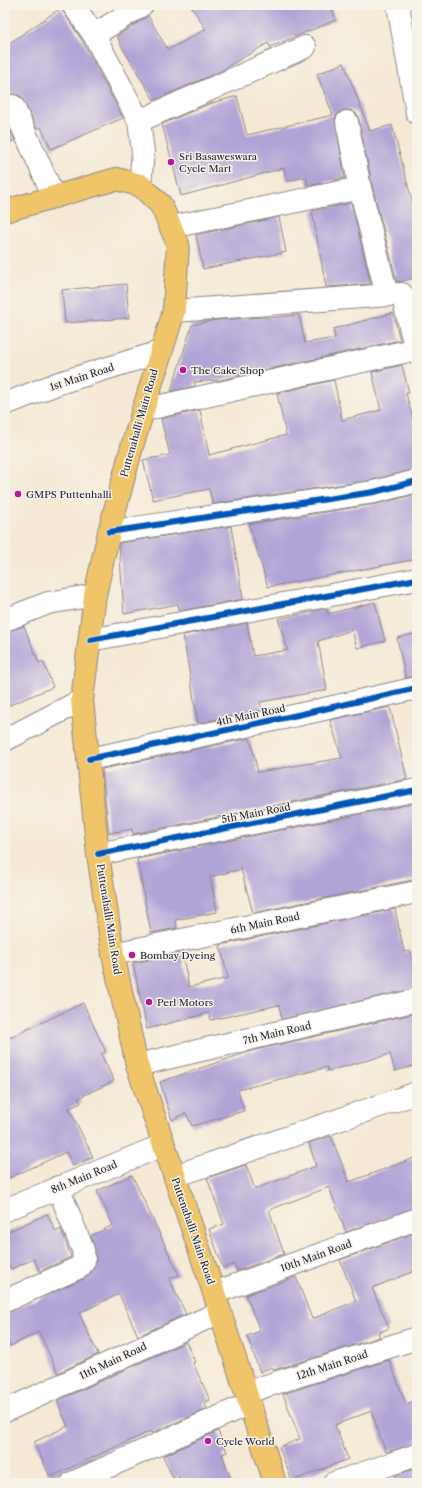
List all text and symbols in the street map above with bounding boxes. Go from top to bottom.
place label: Sri Basaweswara Cycle Mart [179,150,258,175]
marker: Sri Basaweswara Cycle Mart [166,157,176,167]
street label: 1st Main Road [48,361,116,393]
place label: The Cake Shop [191,364,264,377]
marker: The Cake Shop [178,365,188,375]
street label: Puttenahalli Main Road [117,367,161,479]
place label: GMPS Puttenhalli [26,488,112,501]
marker: GMPS Puttenhalli [13,489,23,499]
street label: 4th Main Road [215,701,287,729]
street label: 5th Main Road [220,800,292,826]
street label: Puttenahalli Main Road [94,863,124,975]
street label: 6th Main Road [229,909,301,937]
place label: Bombay Dyeing [140,949,216,962]
marker: Bombay Dyeing [127,950,137,960]
place label: Perl Motors [157,996,213,1009]
marker: Perl Motors [144,997,154,1007]
street label: 7th Main Road [242,1019,312,1047]
street label: 8th Main Road [49,1158,119,1196]
street label: Puttenahalli Main Road [169,1176,217,1286]
street label: 10th Main Road [279,1237,353,1275]
street label: 11th Main Road [77,1340,149,1382]
street label: 12th Main Road [295,1347,369,1383]
place label: Cycle World [216,1435,275,1448]
marker: Cycle World [203,1436,213,1446]

